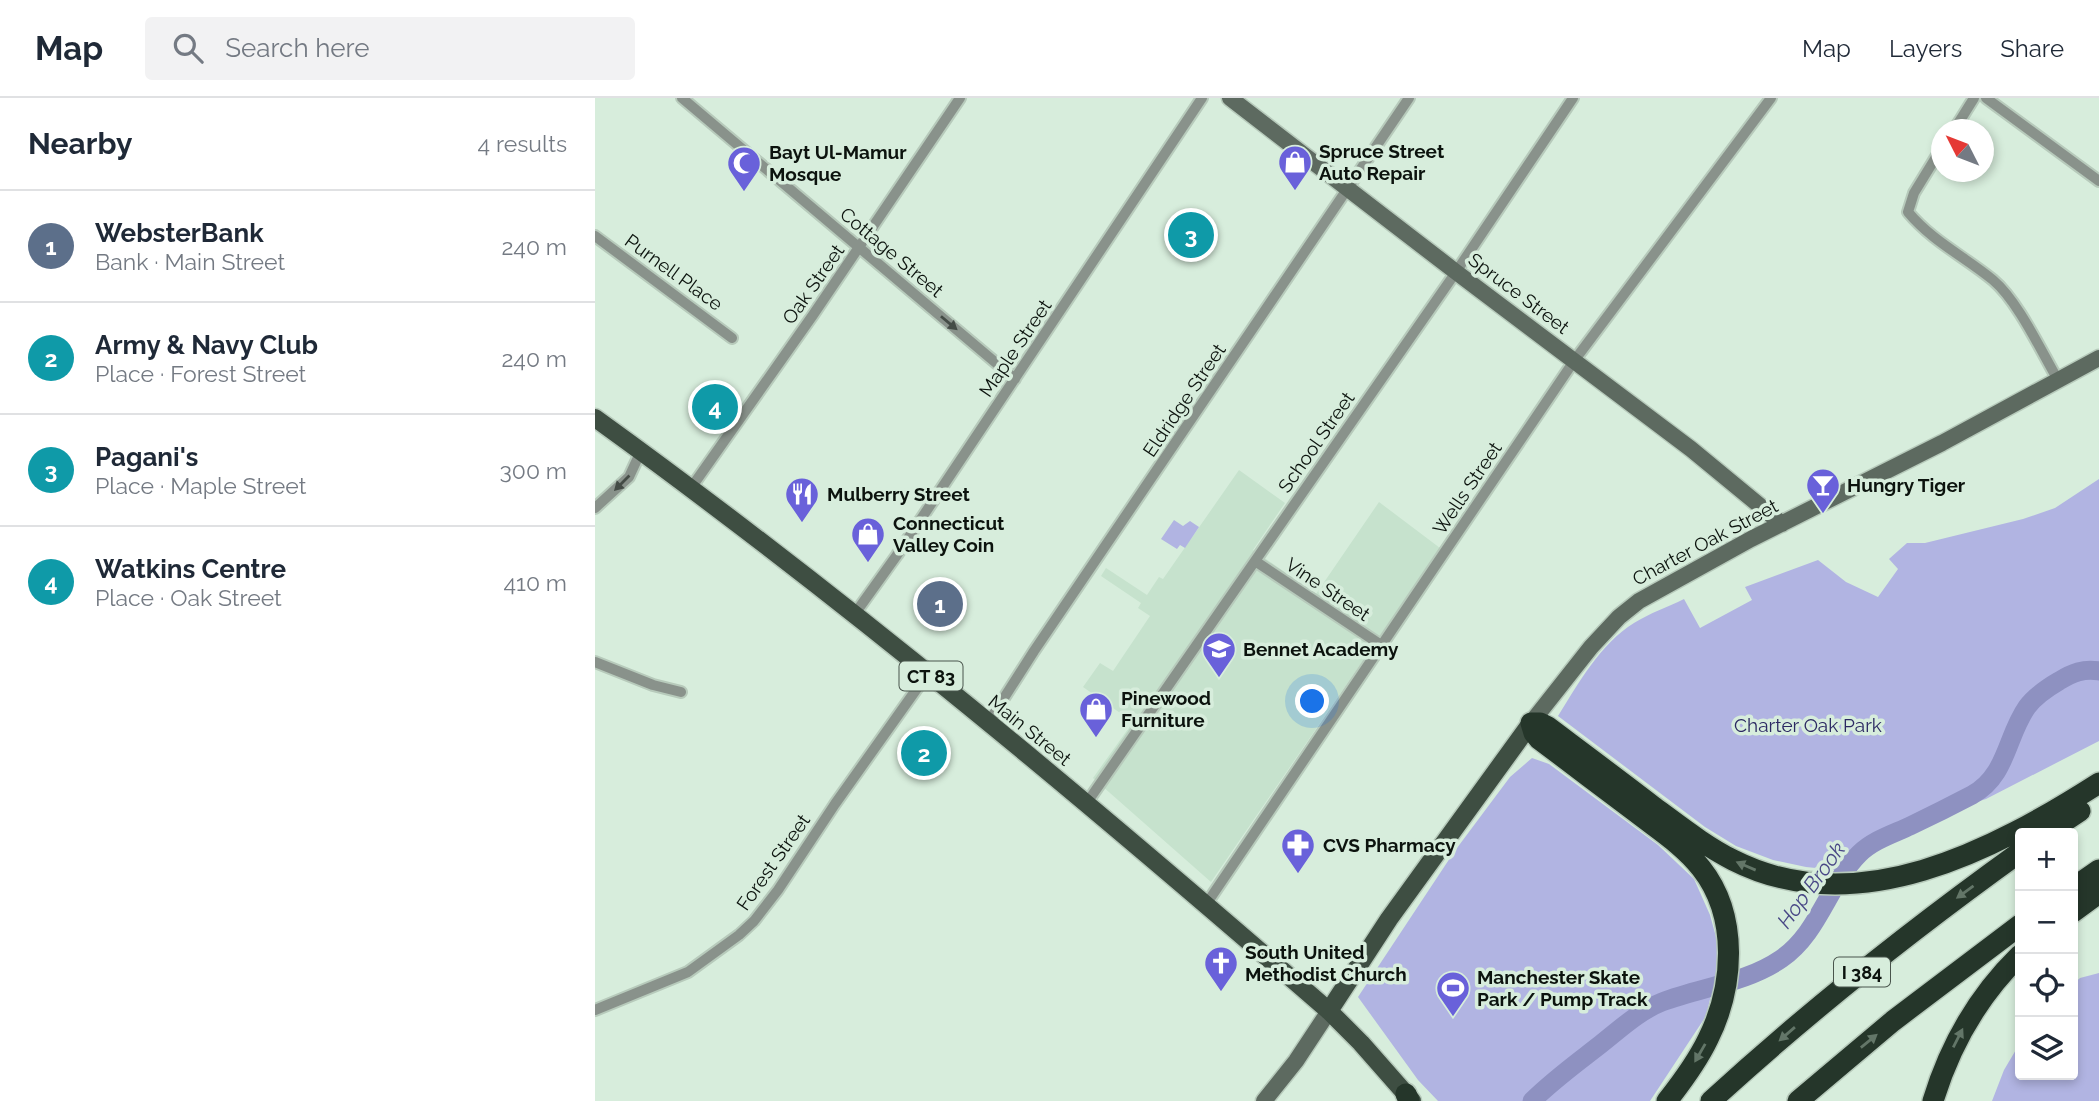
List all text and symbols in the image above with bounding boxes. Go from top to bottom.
search box [145,17,635,80]
text: Map [35,29,103,68]
icon: search [169,29,207,67]
text: Search here [225,33,370,63]
text: Map [1802,34,1851,63]
text: Layers [1889,34,1962,63]
text: Share [2000,34,2064,63]
north arrow [1931,119,1994,182]
text: Nearby [28,126,132,161]
text: 4 results [478,130,567,157]
place label: Spruce Street Auto Repair [1319,140,1445,184]
place label: Bayt Ul-Mamur Mosque [769,141,907,185]
shop icon: Spruce Street Auto Repair [1276,143,1314,192]
mosque icon: Bayt Ul-Mamur Mosque [725,144,763,193]
street label: Cottage Street [836,203,948,302]
pin: 3 [1168,209,1214,261]
text: WebsterBank [95,218,264,248]
street label: Purnell Place [621,229,727,315]
text: 1 [45,233,57,260]
text: 240 m [501,233,567,260]
street label: Oak Street [778,239,849,328]
text: Bank · Main Street [95,248,285,275]
street label: Spruce Street [1464,248,1574,338]
street label: Maple Street [974,295,1056,401]
one-way arrow [941,315,958,330]
text: Army & Navy Club [95,330,318,360]
street label: Eldridge Street [1138,339,1230,461]
text: 2 [45,345,57,372]
text: 240 m [501,345,567,372]
text: Place · Forest Street [95,360,306,387]
pin: 4 [692,381,738,433]
street label: School Street [1273,387,1359,497]
street label: Wells Street [1428,437,1506,538]
text: Pagani's [95,442,198,472]
text: 3 [45,457,57,484]
text: 300 m [500,457,567,484]
bar icon: Hungry Tiger [1804,466,1842,515]
text: Place · Maple Street [95,472,306,499]
one-way arrow [614,474,631,491]
place label: Hungry Tiger [1847,474,1966,496]
restaurant icon: Mulberry Street [783,475,821,524]
place label: Mulberry Street [827,483,970,505]
street label: Charter Oak Street [1628,494,1782,590]
place label: Connecticut Valley Coin [893,512,1005,556]
shop icon: Connecticut Valley Coin [849,515,887,564]
street label: Vine Street [1282,553,1375,626]
text: Watkins Centre [95,554,286,584]
text: 4 [44,569,58,596]
text: 410 m [504,569,567,596]
pin: 1 [917,578,963,630]
text: Place · Oak Street [95,584,282,611]
school or university icon: Bennet Academy [1200,630,1238,679]
place label: Bennet Academy [1243,638,1399,660]
road number: CT 83 [899,662,963,690]
your location [1295,684,1329,718]
place label: Pinewood Furniture [1121,687,1211,731]
street label: Main Street [984,690,1076,770]
shop icon: Pinewood Furniture [1077,690,1115,739]
park label: Charter Oak Park [1734,714,1882,736]
pin: 2 [901,727,947,779]
street label: Forest Street [732,809,815,914]
pharmacy icon: CVS Pharmacy [1279,826,1317,875]
map controls [2015,828,2078,1080]
button: + [2015,828,2078,891]
place label: CVS Pharmacy [1323,834,1456,856]
water label: Hop Brook [1771,837,1851,933]
one-way arrow [1736,860,1756,872]
one-way arrow [1956,885,1974,899]
button: − [2015,891,2078,954]
place label: South United Methodist Church [1245,941,1407,985]
church icon: South United Methodist Church [1202,944,1240,993]
button: locate [2015,954,2078,1017]
road number: I 384 [1834,958,1890,986]
place label: Manchester Skate Park / Pump Track [1477,966,1648,1010]
sports icon: Manchester Skate Park / Pump Track [1434,969,1472,1018]
button: layers [2015,1017,2078,1080]
one-way arrow [1778,1026,1796,1042]
one-way arrow [1953,1028,1964,1048]
one-way arrow [1860,1034,1877,1049]
one-way arrow [1694,1044,1706,1063]

